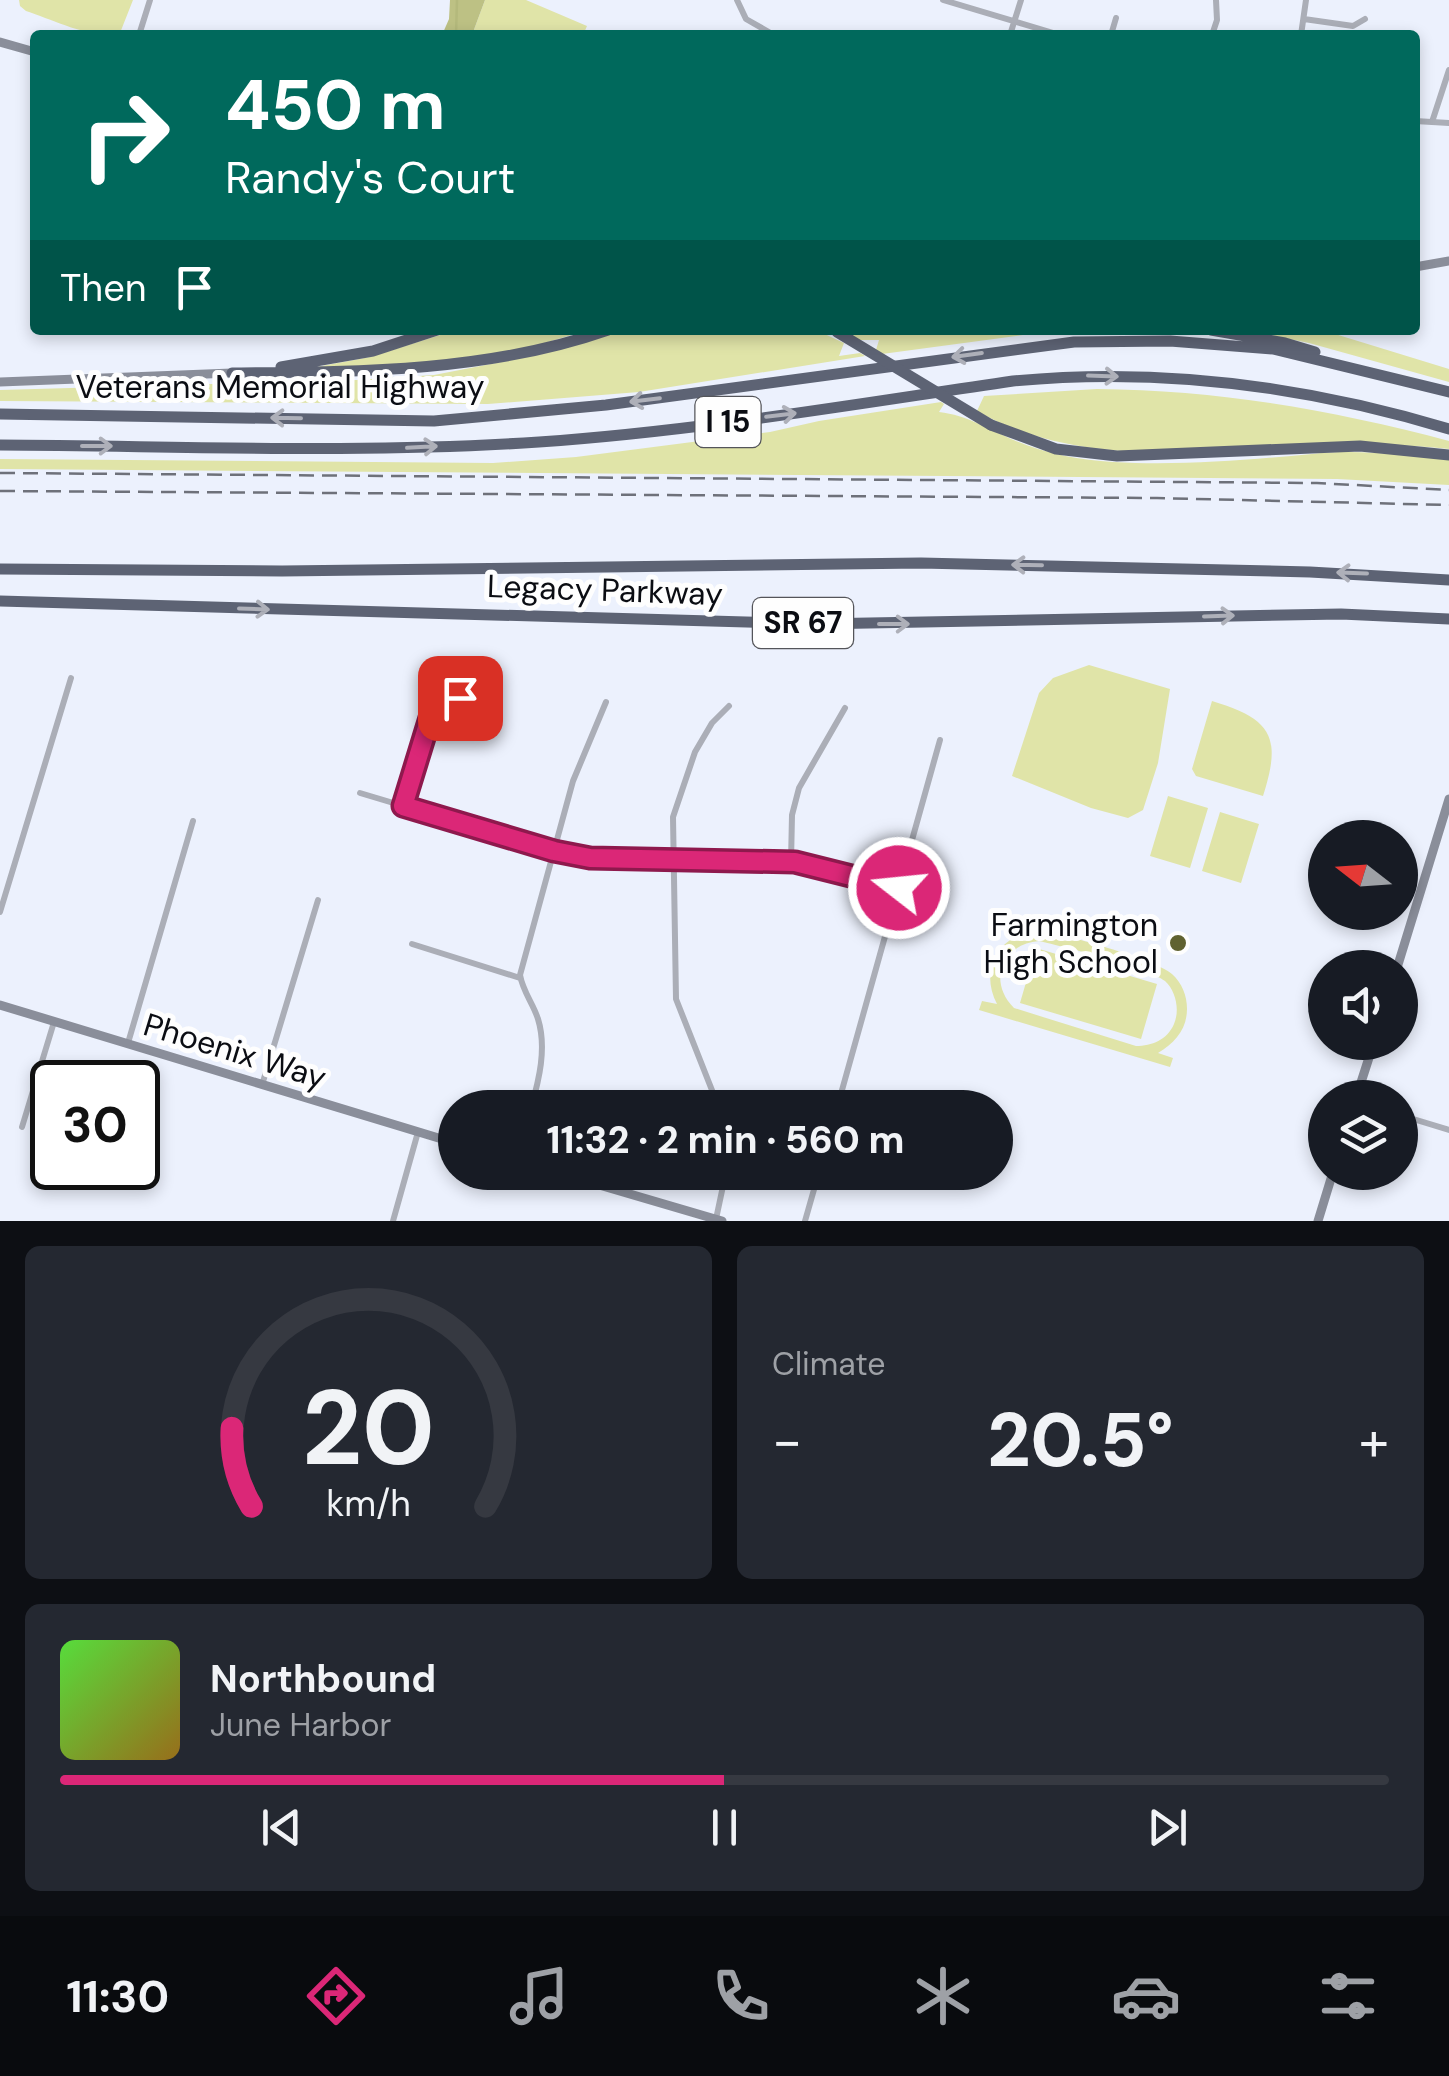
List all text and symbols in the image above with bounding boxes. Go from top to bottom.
text: 450 m [225,60,446,151]
icon: right [60,70,190,200]
text: Randy's Court [225,148,515,207]
icon: arrive [167,260,222,315]
text: Then [60,263,147,313]
one-way arrow [951,347,984,365]
street label: Veterans Memorial Highway [76,366,485,408]
one-way arrow [1086,366,1118,385]
one-way arrow [630,391,662,410]
road number: I 15 [696,397,760,447]
one-way arrow [764,405,796,424]
one-way arrow [271,409,303,428]
one-way arrow [81,436,113,455]
one-way arrow [406,437,438,456]
one-way arrow [1011,556,1043,575]
one-way arrow [1336,564,1368,583]
street label: Legacy Parkway [486,565,724,615]
road number: SR 67 [753,598,853,648]
one-way arrow [237,600,269,619]
one-way arrow [1202,607,1234,626]
one-way arrow [876,614,909,634]
pin [418,656,503,741]
icon: arrive [433,671,488,726]
north arrow [1308,820,1418,930]
map controls [1308,820,1418,1190]
position arrow [847,836,951,940]
place label: Farmington High School [983,904,1158,983]
marker: Farmington High School [1167,932,1189,954]
button: sound [1308,950,1418,1060]
street label: Phoenix Way [139,1003,332,1099]
speed limit sign: 30 [30,1060,160,1190]
button: layers [1308,1080,1418,1190]
text: 11:32 · 2 min · 560 m [547,1115,904,1165]
text: Climate [772,1343,886,1385]
text: 20 [302,1361,435,1496]
text: 20.5° [987,1392,1174,1489]
text: − [772,1405,802,1477]
text: + [1359,1405,1389,1477]
text: km/h [326,1481,411,1527]
text: Northbound [210,1654,436,1704]
text: June Harbor [210,1704,391,1746]
icon: previous [254,1800,309,1855]
icon: pause [697,1800,752,1855]
icon: next [1140,1800,1195,1855]
icon: directions [301,1961,371,2031]
icon: music [504,1961,574,2031]
icon: phone [706,1961,776,2031]
icon: climate [908,1961,978,2031]
icon: car [1111,1961,1181,2031]
icon: filters [1313,1961,1383,2031]
text: 11:30 [66,1967,169,2026]

